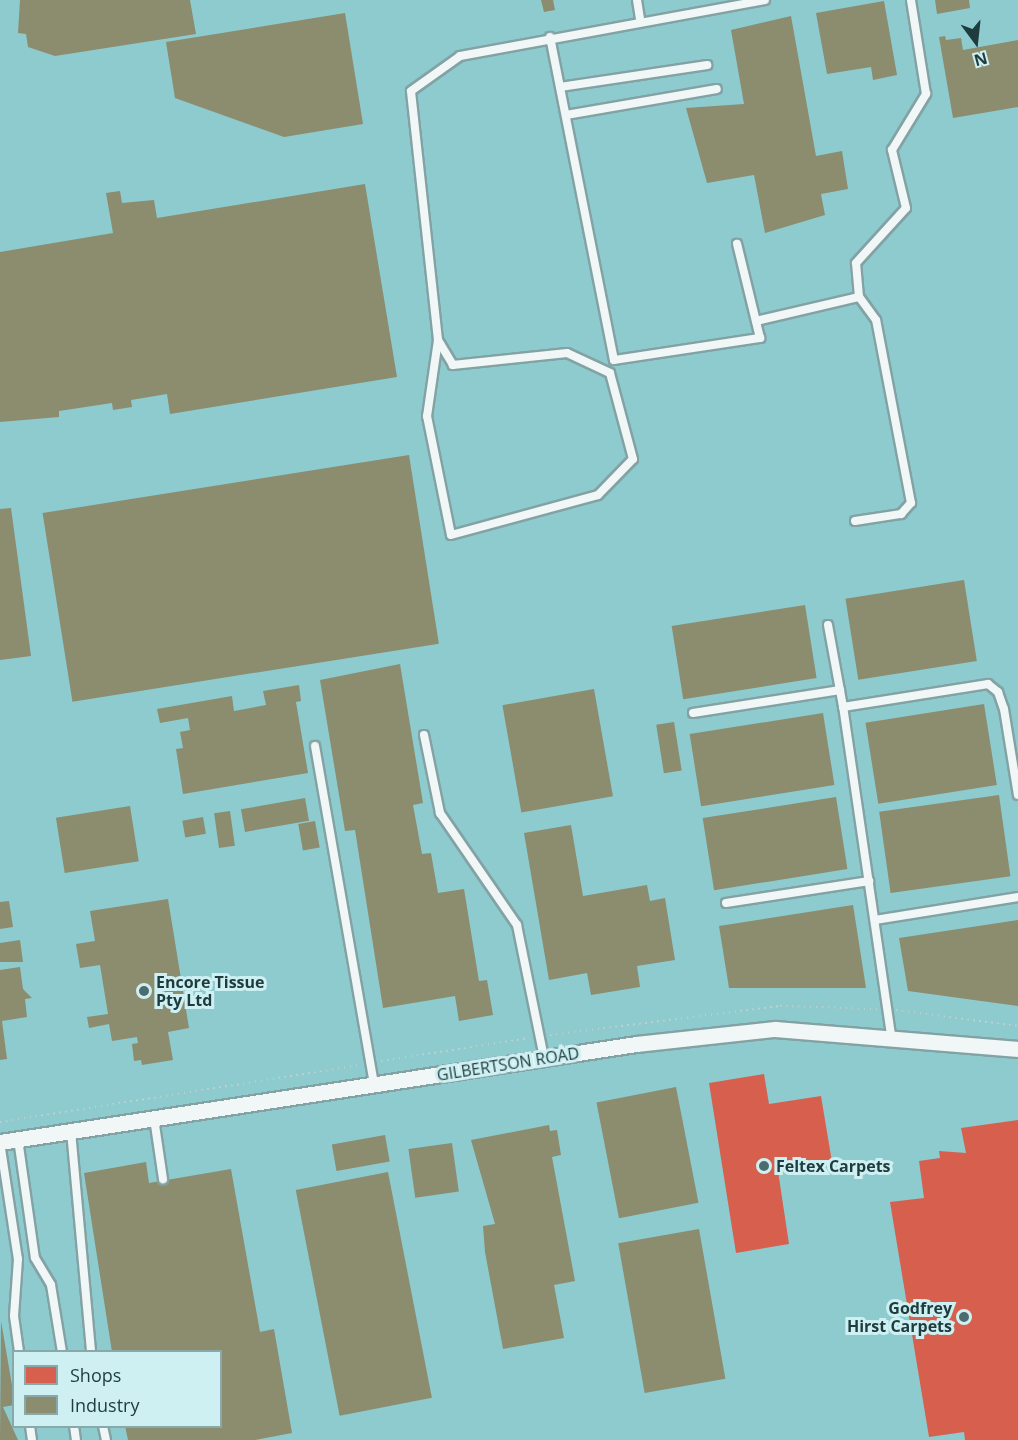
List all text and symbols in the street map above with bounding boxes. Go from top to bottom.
north arrow [946,12,1006,72]
text: N [972,47,990,72]
place label: Encore Tissue Pty Ltd [156,972,265,1010]
marker: Encore Tissue Pty Ltd [137,984,151,998]
street label: GILBERTSON ROAD [435,1043,581,1085]
place label: Feltex Carpets [776,1156,891,1176]
marker: Feltex Carpets [757,1159,771,1173]
place label: Godfrey Hirst Carpets [847,1298,952,1336]
marker: Godfrey Hirst Carpets [957,1310,971,1324]
legend [12,1350,222,1428]
text: Shops [70,1363,121,1387]
text: Industry [70,1393,140,1417]

